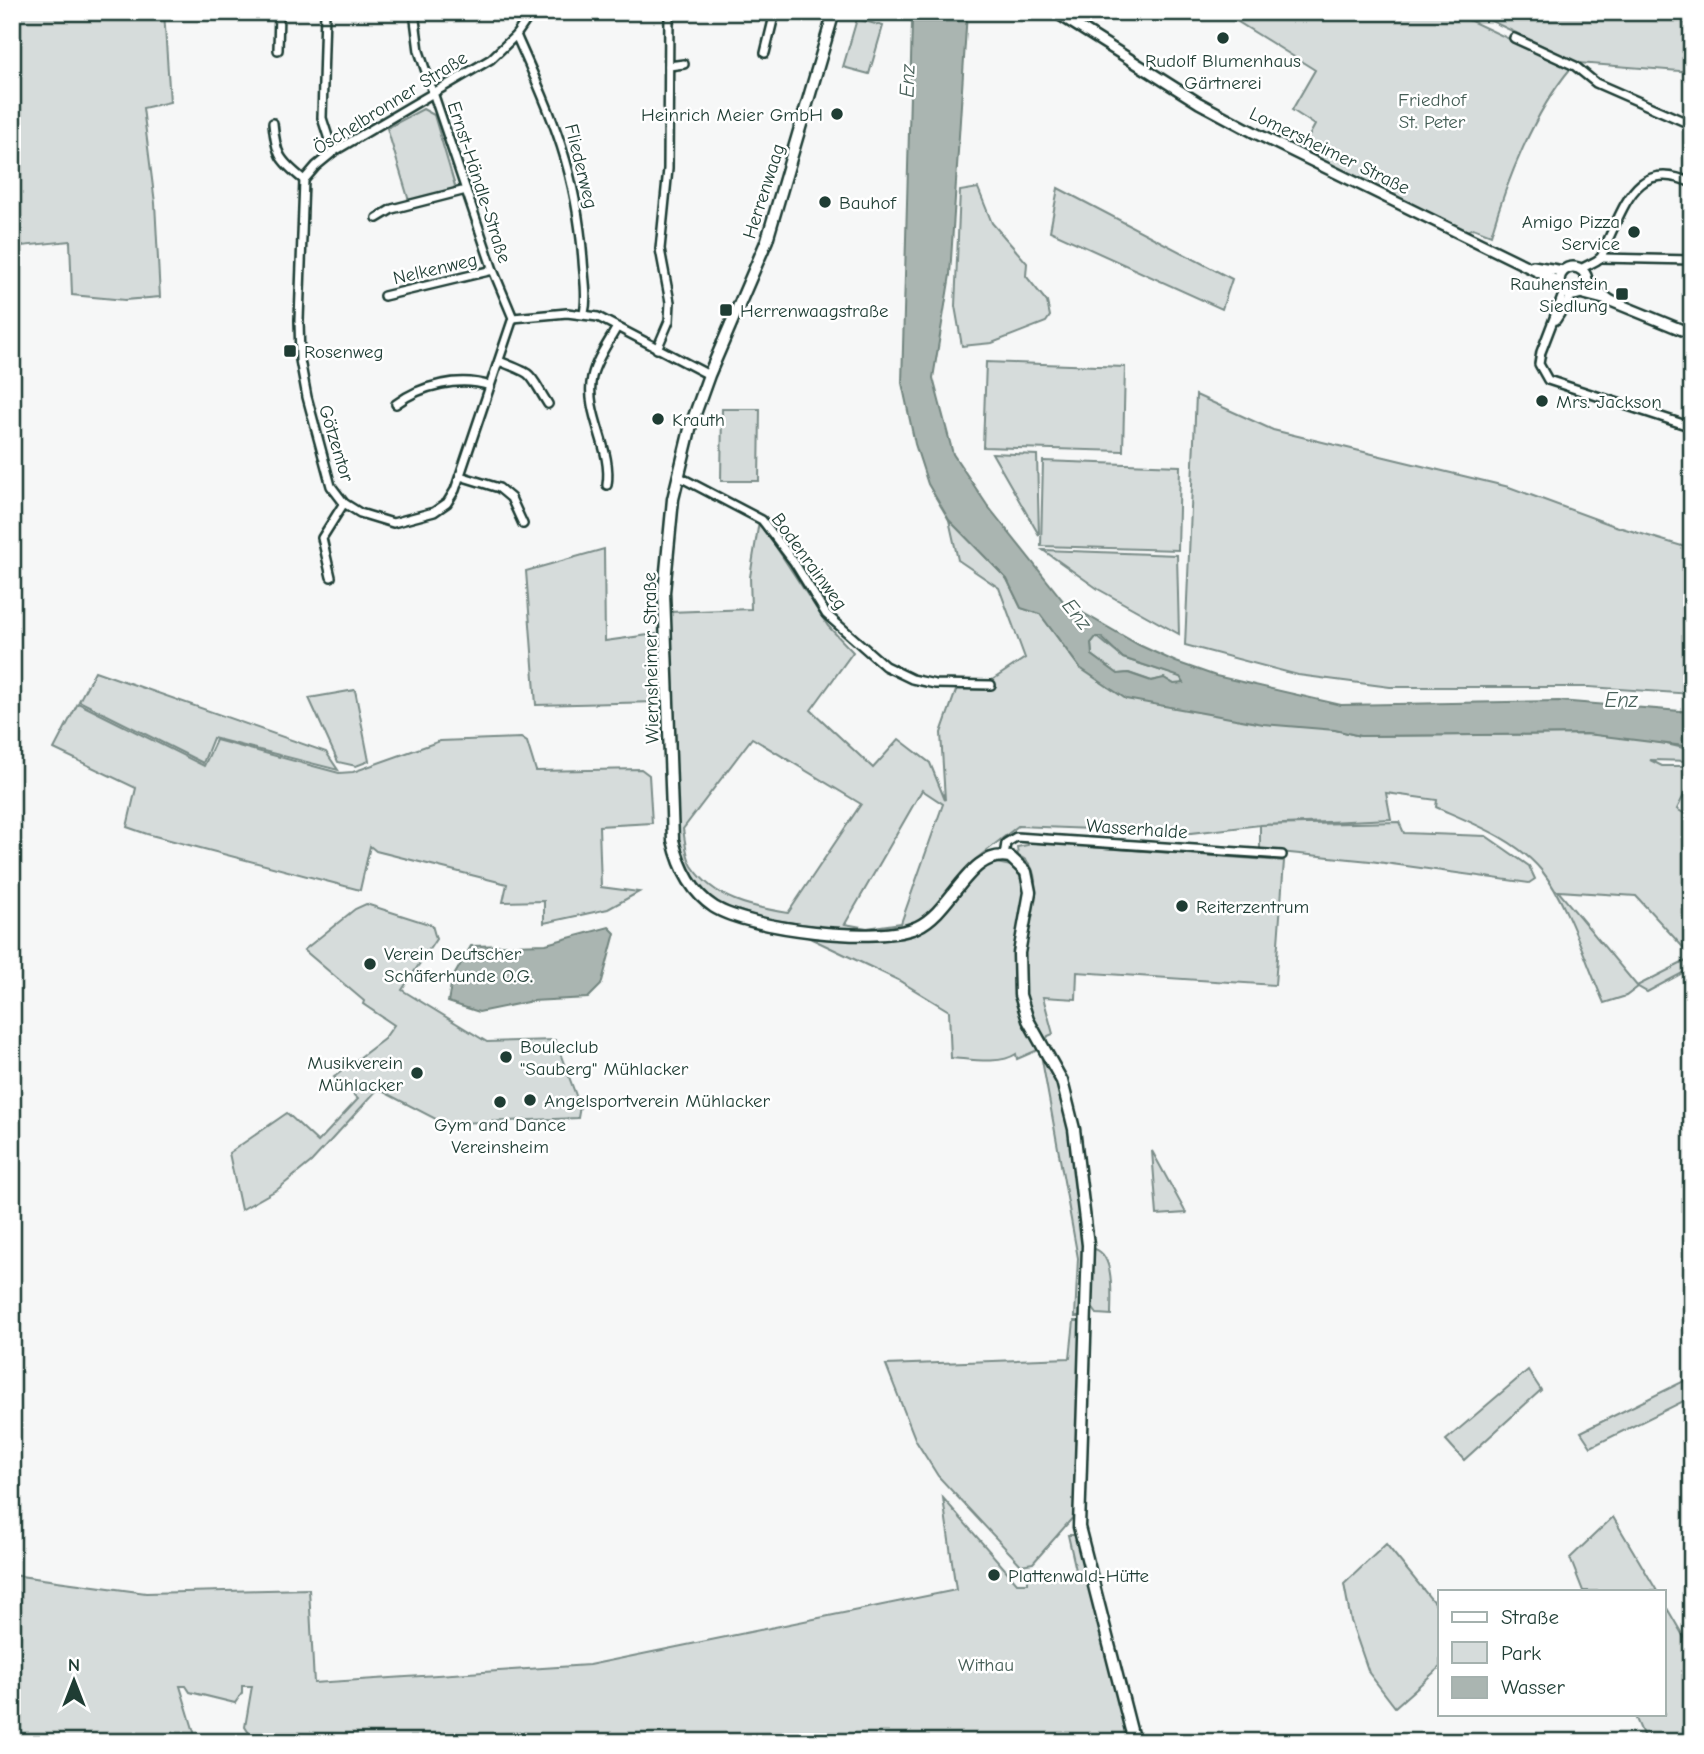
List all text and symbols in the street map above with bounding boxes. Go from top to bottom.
marker: Rudolf Blumenhaus Gärtnerei [1215,30,1231,46]
street label: Öschelbronner Straße [309,47,472,159]
place label: Rudolf Blumenhaus Gärtnerei [1145,50,1301,94]
water label: Enz [894,63,920,98]
park label: Friedhof St. Peter [1398,89,1468,133]
street label: Ernst-Händle-Straße [443,99,516,266]
street label: Lomersheimer Straße [1246,103,1413,199]
place label: Heinrich Meier GmbH [641,104,823,126]
marker: Heinrich Meier GmbH [829,106,845,122]
street label: Fliederweg [560,122,602,211]
street label: Herrenwaag [738,141,790,242]
place label: Bauhof [839,192,897,214]
marker: Bauhof [817,194,833,210]
place label: Amigo Pizza Service [1522,211,1620,255]
marker: Amigo Pizza Service [1626,224,1642,240]
street label: Nelkenweg [391,249,479,289]
place label: Rauhenstein Siedlung [1510,273,1608,317]
marker: Rauhenstein Siedlung [1614,286,1630,302]
place label: Herrenwaagstraße [740,300,889,322]
marker: Herrenwaagstraße [718,302,734,318]
place label: Rosenweg [304,341,384,363]
marker: Rosenweg [282,343,298,359]
place label: Mrs. Jackson [1556,391,1662,413]
marker: Mrs. Jackson [1534,393,1550,409]
street label: Götzentor [314,402,358,485]
place label: Krauth [672,409,725,431]
marker: Krauth [650,411,666,427]
street label: Bodenrainweg [767,509,852,614]
street label: Wiernsheimer Straße [639,572,663,744]
water label: Enz [1057,594,1098,635]
water label: Enz [1604,688,1639,712]
street label: Wasserhalde [1086,814,1188,844]
place label: Reiterzentrum [1196,896,1309,918]
marker: Reiterzentrum [1174,898,1190,914]
place label: Verein Deutscher Schäferhunde O.G. [384,943,533,987]
marker: Verein Deutscher Schäferhunde O.G. [362,956,378,972]
place label: Bouleclub "Sauberg" Mühlacker [520,1036,689,1080]
marker: Bouleclub "Sauberg" Mühlacker [498,1049,514,1065]
place label: Musikverein Mühlacker [307,1052,403,1096]
marker: Musikverein Mühlacker [409,1065,425,1081]
place label: Angelsportverein Mühlacker [544,1090,771,1112]
marker: Angelsportverein Mühlacker [522,1092,538,1108]
marker: Gym and Dance Vereinsheim [492,1094,508,1110]
place label: Gym and Dance Vereinsheim [434,1114,566,1158]
place label: Plattenwald-Hütte [1008,1565,1149,1587]
marker: Plattenwald-Hütte [986,1567,1002,1583]
legend [1438,1590,1666,1716]
text: Straße [1501,1605,1559,1629]
text: Park [1501,1641,1541,1665]
north arrow [38,1646,108,1716]
text: N [68,1654,80,1676]
park label: Withau [958,1654,1014,1676]
text: Wasser [1501,1675,1566,1699]

